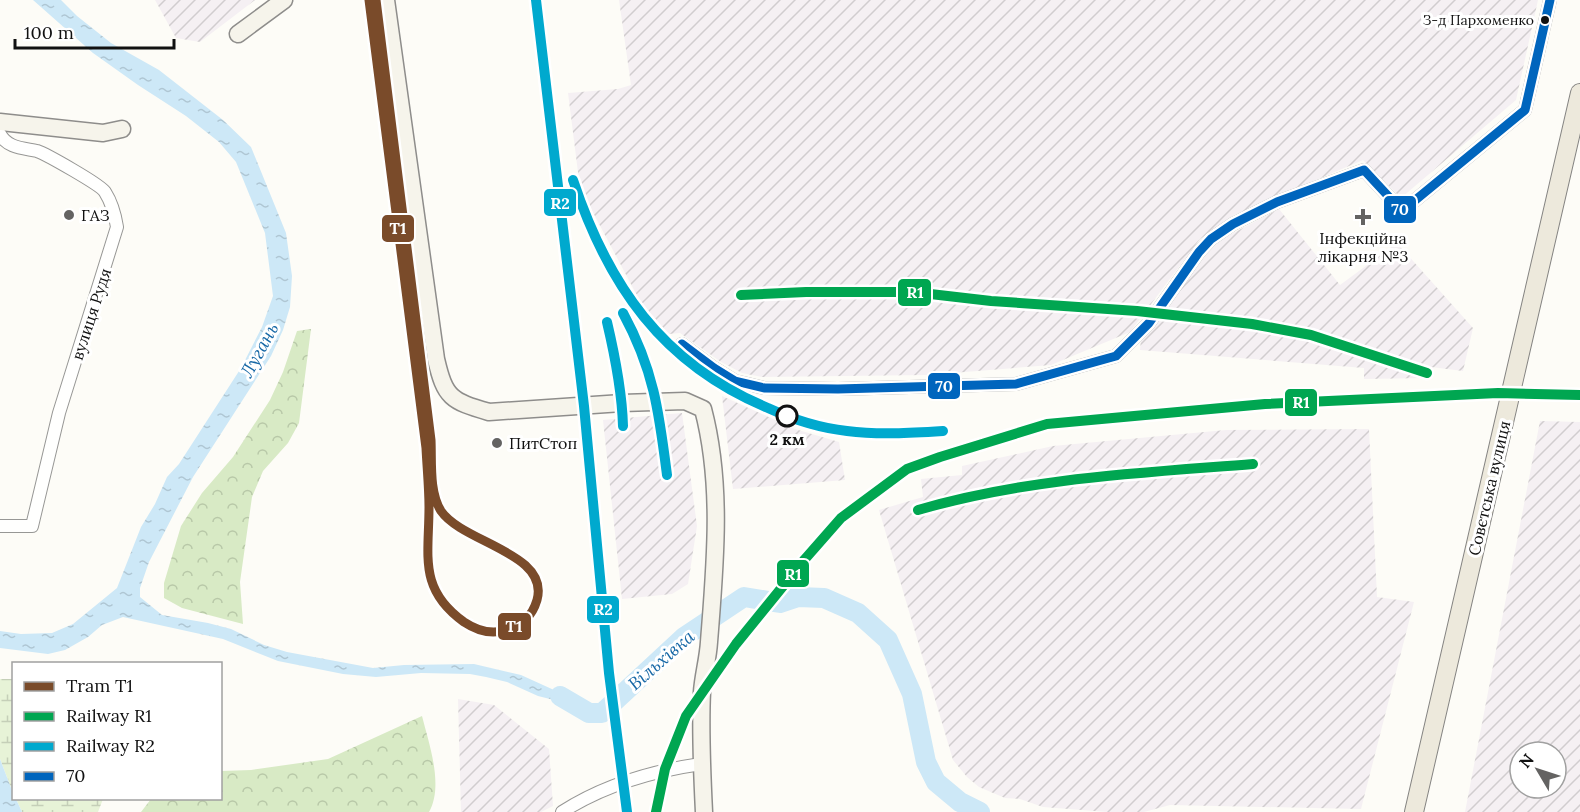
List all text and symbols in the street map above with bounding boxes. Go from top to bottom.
place label: З-д Пархоменко [1423,11,1534,29]
scale bar [15,12,174,50]
marker: З-д Пархоменко [1539,14,1551,26]
text: 100 m [24,21,74,44]
line badge: R2 [543,188,577,217]
text: R2 [550,193,570,213]
line badge: 70 [1383,195,1417,224]
text: 70 [1391,199,1409,219]
place label: ГАЗ [81,205,110,225]
marker: ГАЗ [62,208,76,222]
marker: Інфекційна лікарня №3 [1354,208,1372,226]
line badge: T1 [381,214,415,243]
text: T1 [390,218,406,238]
place label: Інфекційна лікарня №3 [1318,228,1408,266]
street label: вулиця Рудя [67,266,115,362]
line badge: R1 [897,278,932,307]
text: R1 [906,282,924,302]
water label: Лугань [235,318,283,381]
line badge: 70 [927,372,961,400]
text: 70 [935,376,953,396]
line badge: R1 [1284,388,1318,417]
text: R1 [1292,392,1310,412]
marker: 2 км [776,405,798,427]
street label: Совєтська вулиця [1464,419,1514,557]
place label: 2 км [769,429,805,449]
place label: ПитСтоп [509,433,577,453]
marker: ПитСтоп [490,436,504,450]
line badge: R1 [776,559,810,588]
text: R1 [784,564,802,584]
line badge: R2 [586,595,620,624]
text: R2 [593,599,613,619]
line badge: T1 [497,612,532,641]
text: T1 [506,616,522,636]
water label: Вільхівка [623,625,699,695]
legend [12,662,222,800]
text: Tram T1 [66,674,133,697]
text: Railway R1 [66,704,152,727]
text: Railway R2 [66,734,155,757]
north arrow [1508,740,1568,800]
text: N [1515,749,1538,772]
text: 70 [66,764,85,787]

